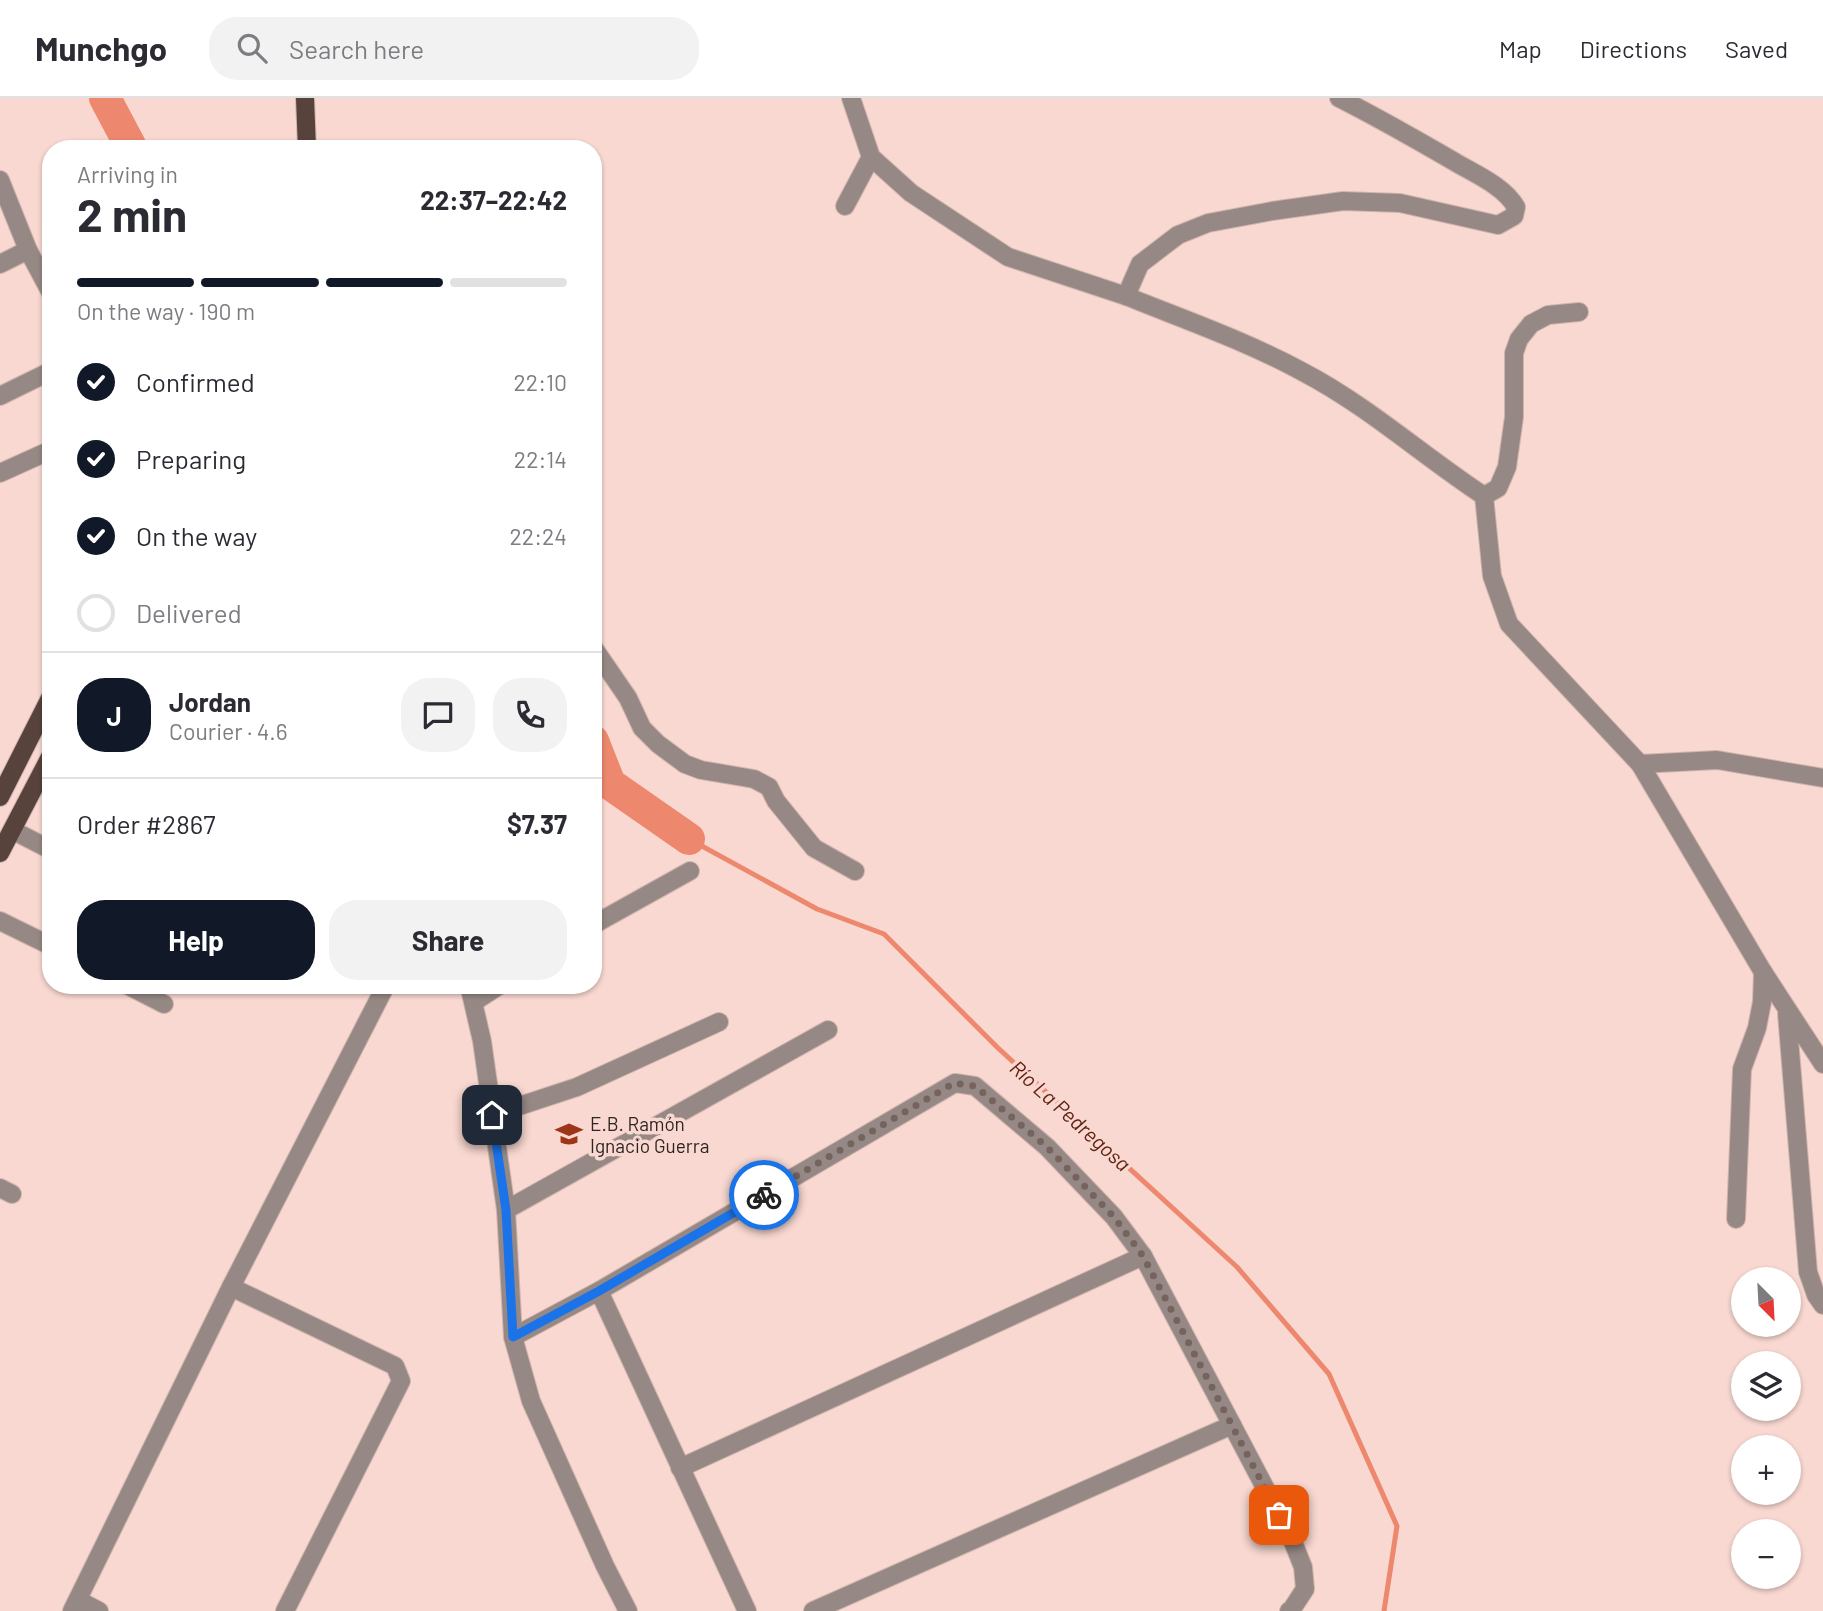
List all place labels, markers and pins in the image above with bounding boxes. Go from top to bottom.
pin [462,1085,522,1145]
place label: E.B. Ramón Ignacio Guerra [590,1112,709,1157]
school or university icon: E.B. Ramón Ignacio Guerra [554,1119,584,1149]
pin [1249,1485,1309,1545]

